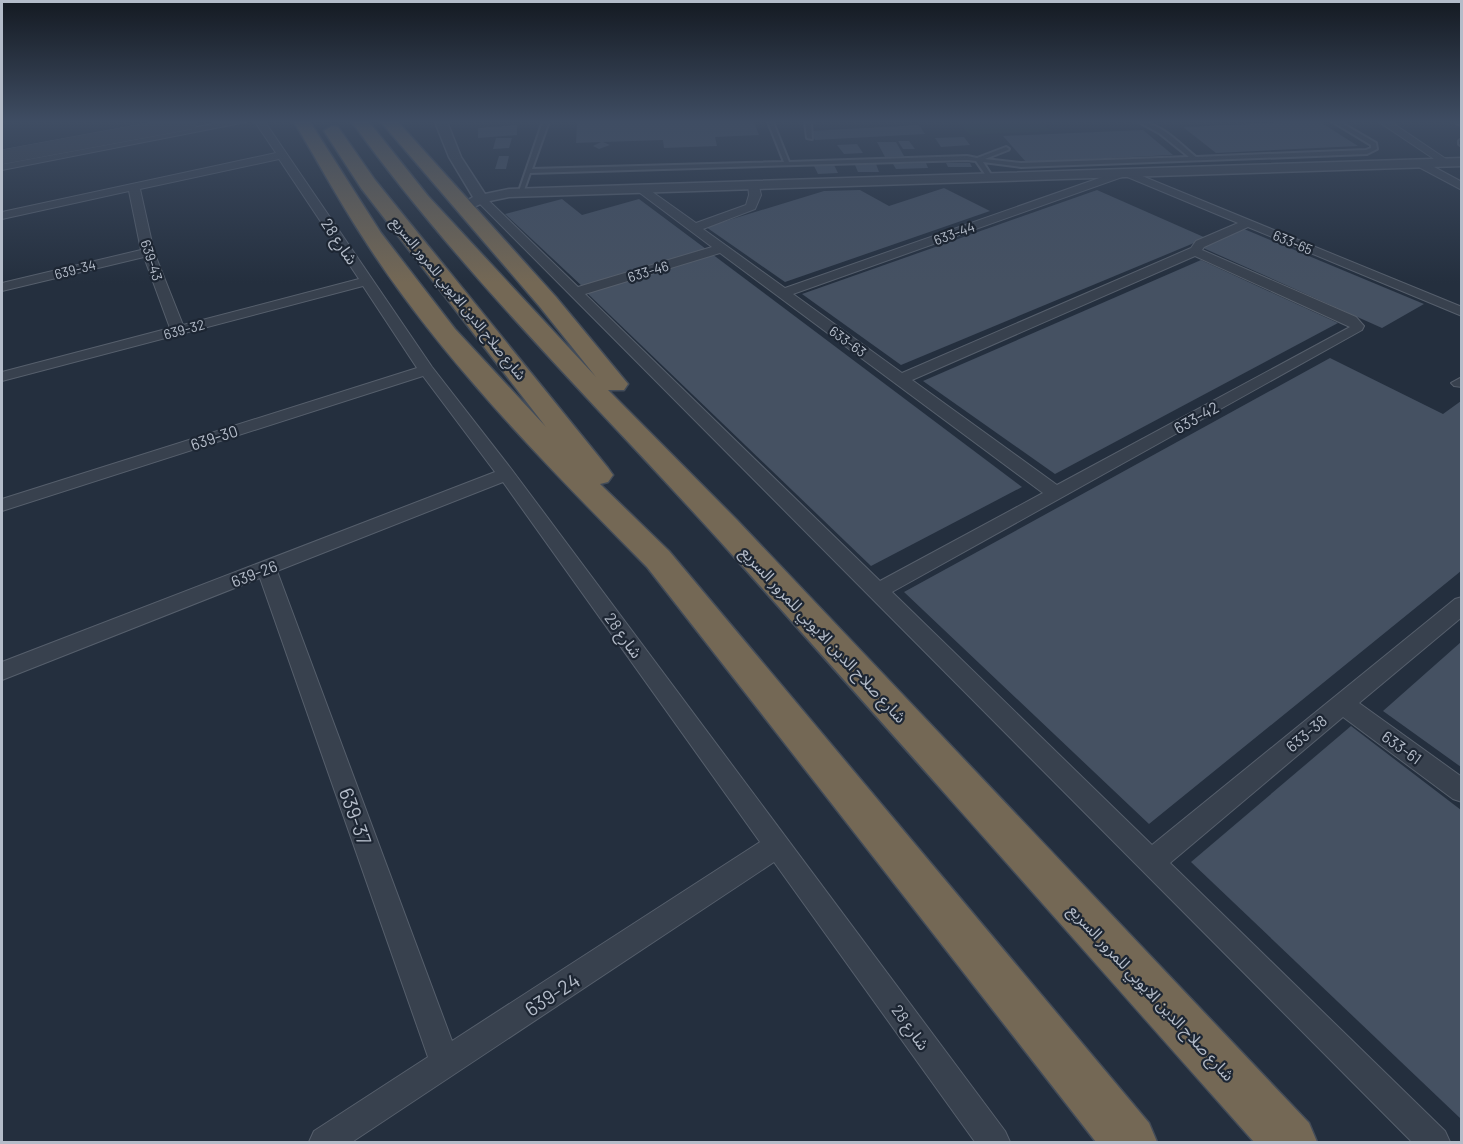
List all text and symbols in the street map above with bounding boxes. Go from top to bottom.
street label: شارع صلاح الدين الايوبي للمرور السريع [385,213,530,385]
street label: شارع 28 [314,214,362,270]
street label: 633-44 [931,218,977,248]
street label: 633-65 [1271,226,1315,258]
street label: 639-43 [137,237,167,283]
street label: 639-34 [52,256,98,282]
street label: 633-46 [625,257,671,285]
street label: 639-32 [162,315,206,343]
street label: 633-63 [826,322,870,360]
street label: 633-42 [1170,397,1222,437]
street label: 639-30 [188,420,240,454]
street label: شارع صلاح الدين الايوبي للمرور السريع [734,542,911,729]
street label: 639-26 [228,556,280,590]
street label: شارع 28 [598,609,647,664]
street label: 633-38 [1282,710,1330,756]
street label: 633-61 [1378,726,1426,768]
street label: 639-37 [335,784,377,848]
street label: شارع صلاح الدين الايوبي للمرور السريع [1062,900,1239,1087]
street label: 639-24 [520,967,584,1021]
street label: شارع 28 [885,1001,934,1056]

